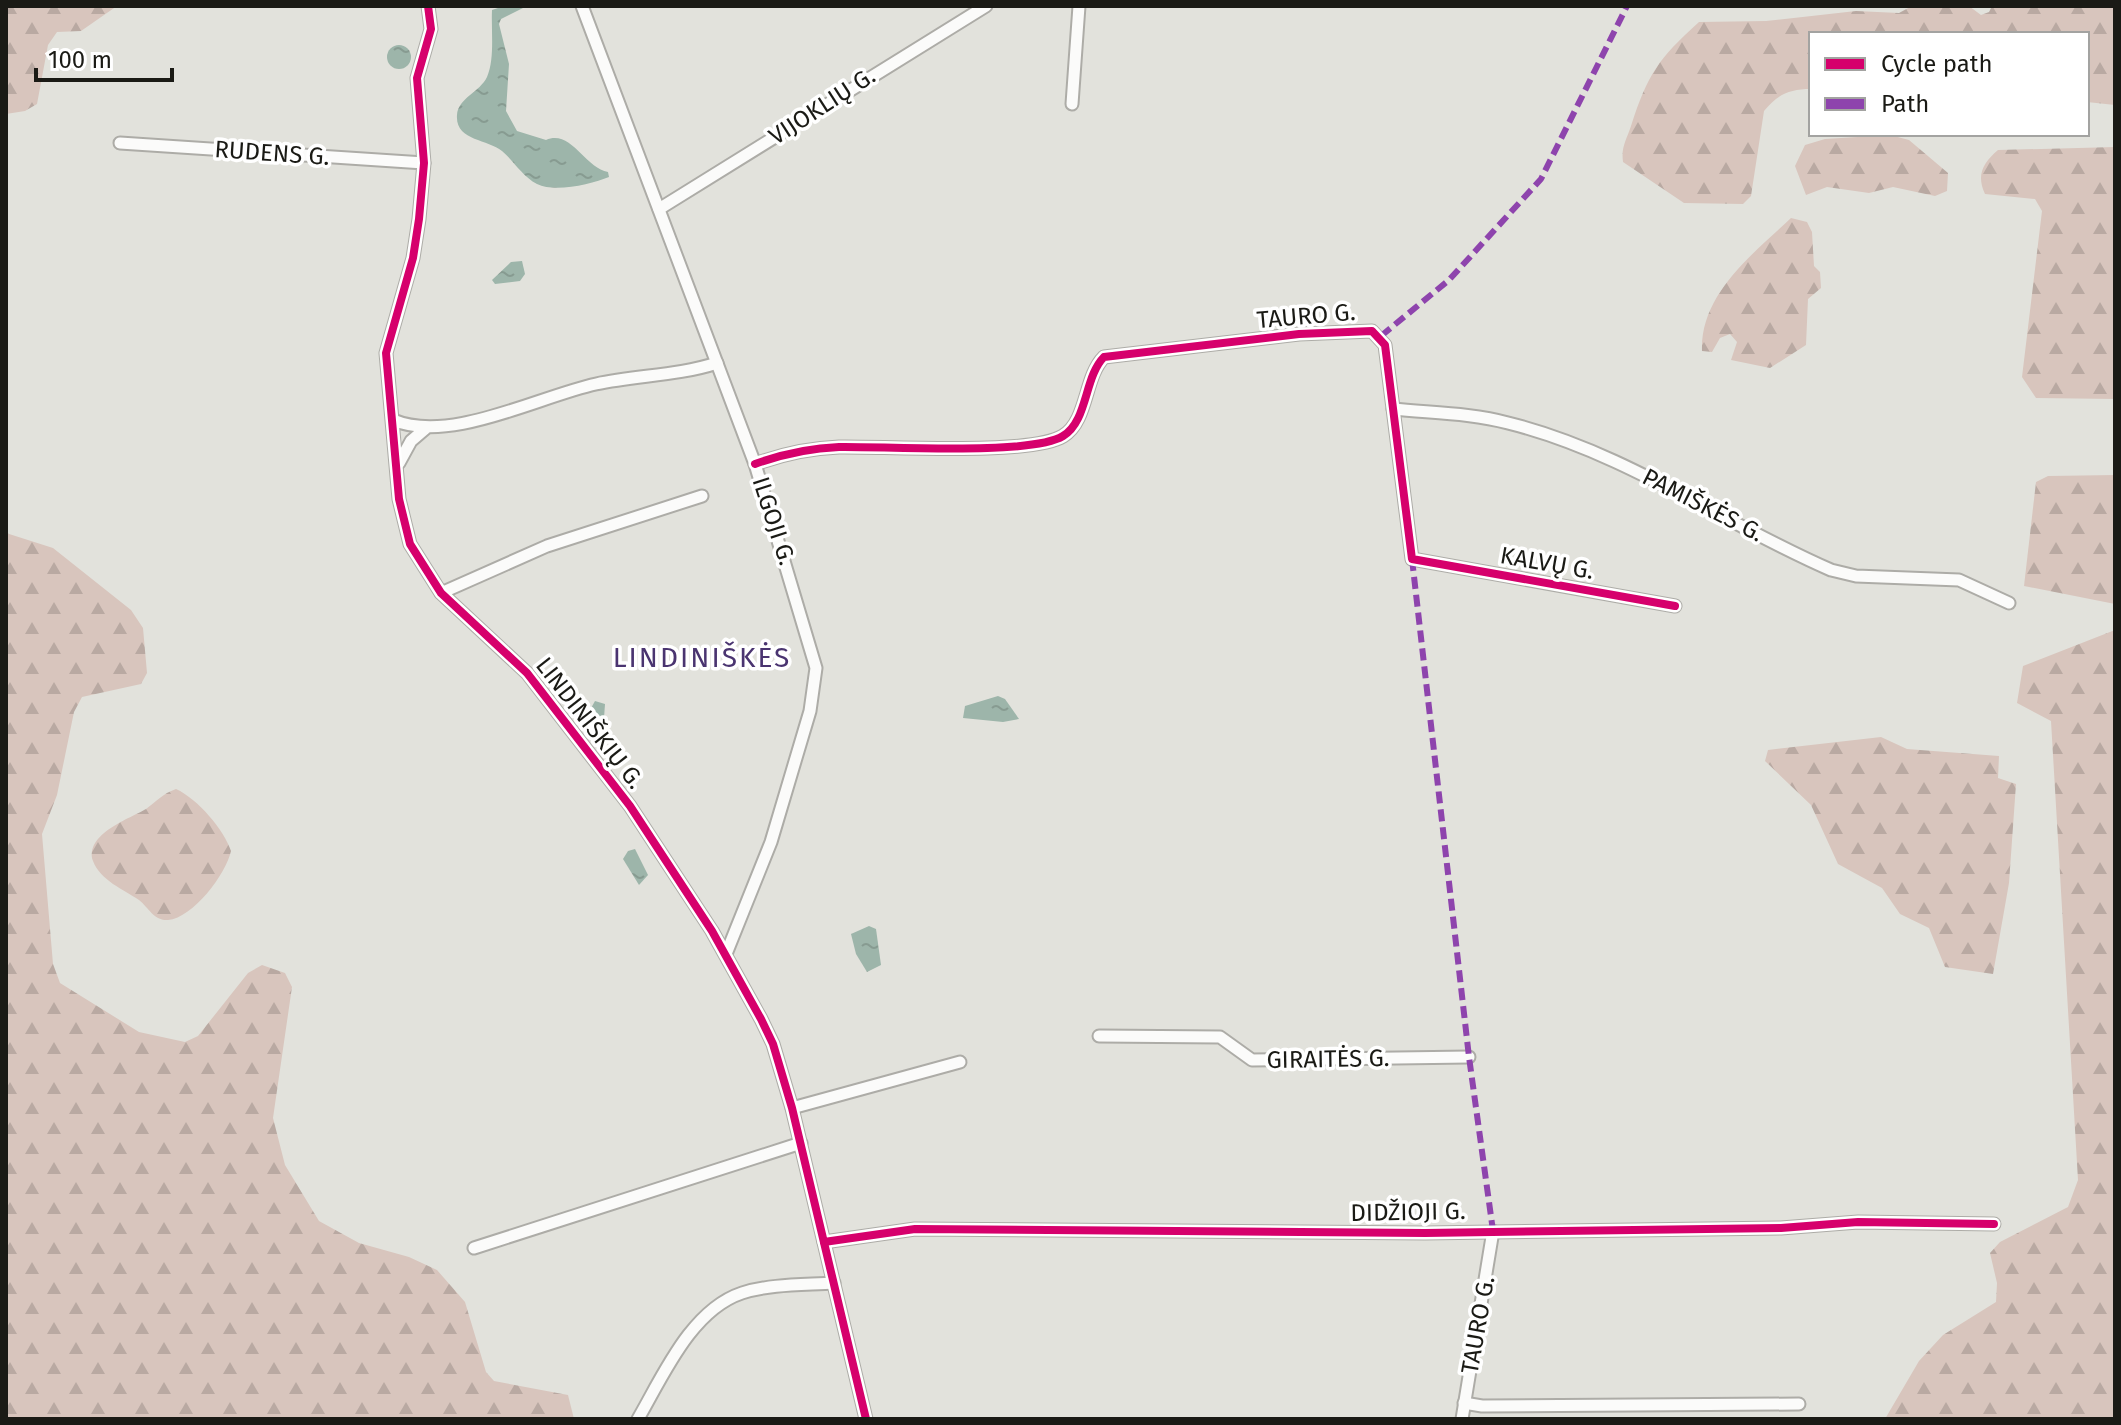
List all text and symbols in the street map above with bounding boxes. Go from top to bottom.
scale bar [36,32,172,82]
legend [1809,32,2089,136]
text: 100 m [48,46,112,74]
text: Cycle path [1881,50,1993,78]
street label: VIJOKLIŲ G. [764,61,880,151]
text: Path [1881,90,1929,118]
street label: RUDENS G. [214,135,330,171]
street label: TAURO G. [1256,298,1356,334]
street label: PAMIŠKĖS G. [1638,462,1769,547]
street label: ILGOJI G. [747,473,801,569]
street label: KALVŲ G. [1498,541,1596,585]
district label: LINDINIŠKĖS [613,641,791,674]
street label: LINDINIŠKIŲ G. [530,651,651,794]
street label: GIRAITĖS G. [1266,1044,1390,1074]
street label: DIDŽIOJI G. [1350,1197,1466,1227]
street label: TAURO G. [1456,1274,1500,1376]

